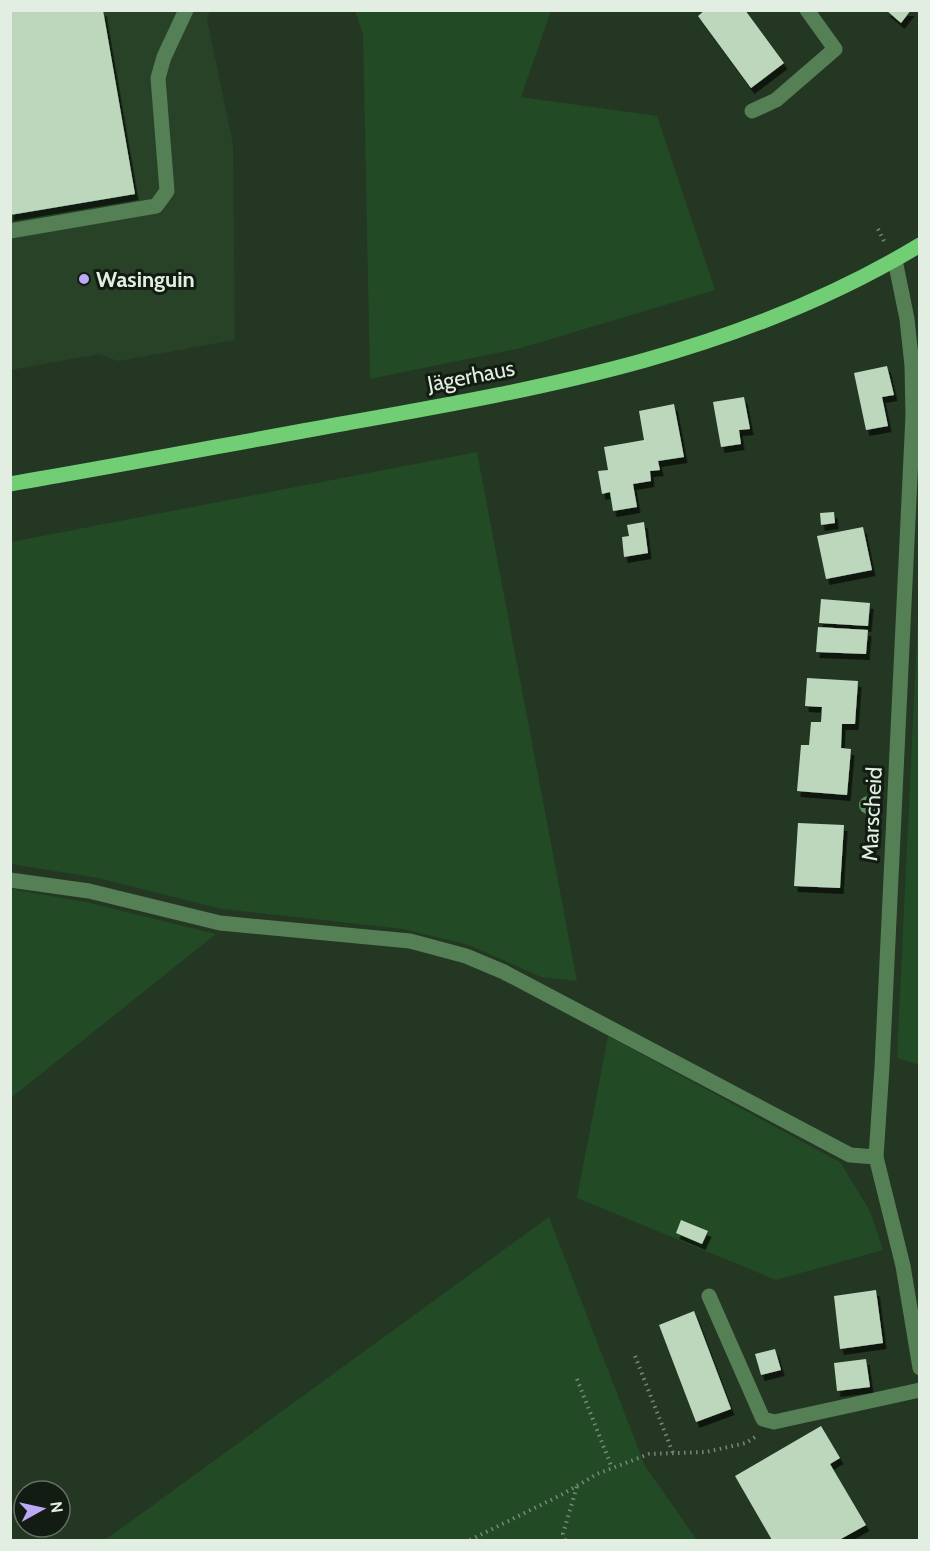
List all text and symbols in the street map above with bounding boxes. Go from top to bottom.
place label: Wasinguin [96,266,195,293]
marker: Wasinguin [77,272,91,286]
street label: Jägerhaus [424,354,517,398]
street label: Marscheid [856,766,888,862]
north arrow [12,1479,72,1539]
text: N [46,1500,67,1514]

